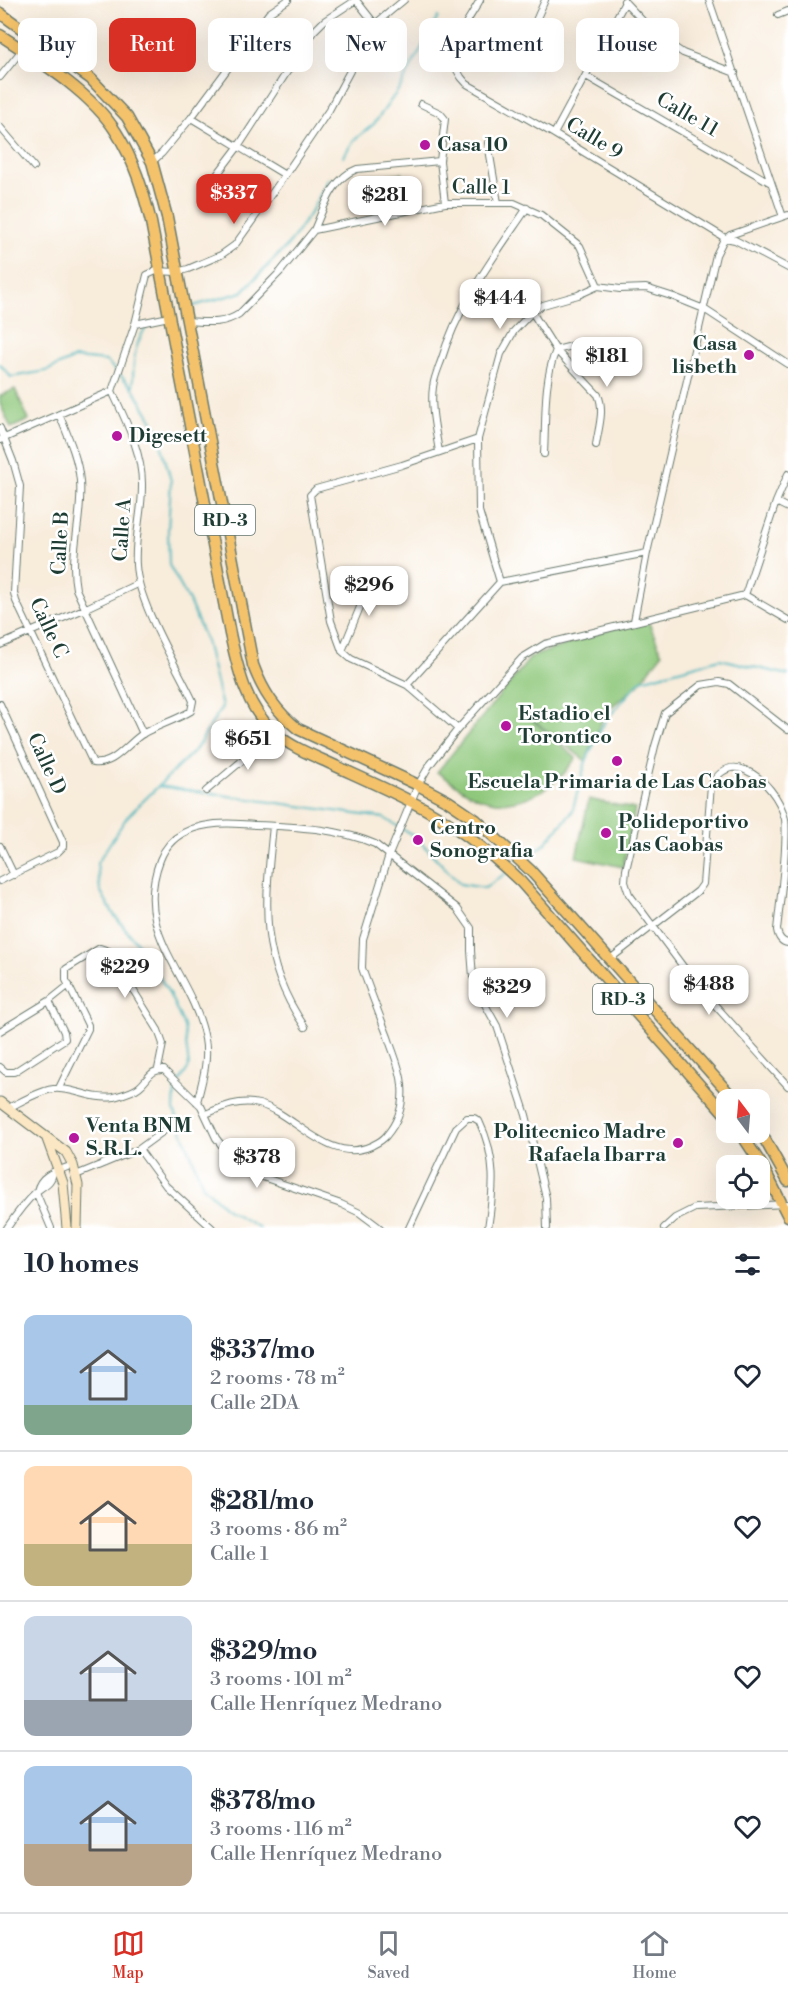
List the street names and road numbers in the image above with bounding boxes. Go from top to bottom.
street label: Calle 11 [651,87,723,143]
street label: Calle 9 [561,112,627,166]
street label: Calle 1 [452,175,511,201]
street label: Calle A [108,496,138,563]
road number: RD-3 [195,505,255,535]
street label: Calle B [47,510,75,576]
street label: Calle C [23,594,73,662]
street label: Calle D [21,729,71,799]
road number: RD-3 [593,984,653,1014]

